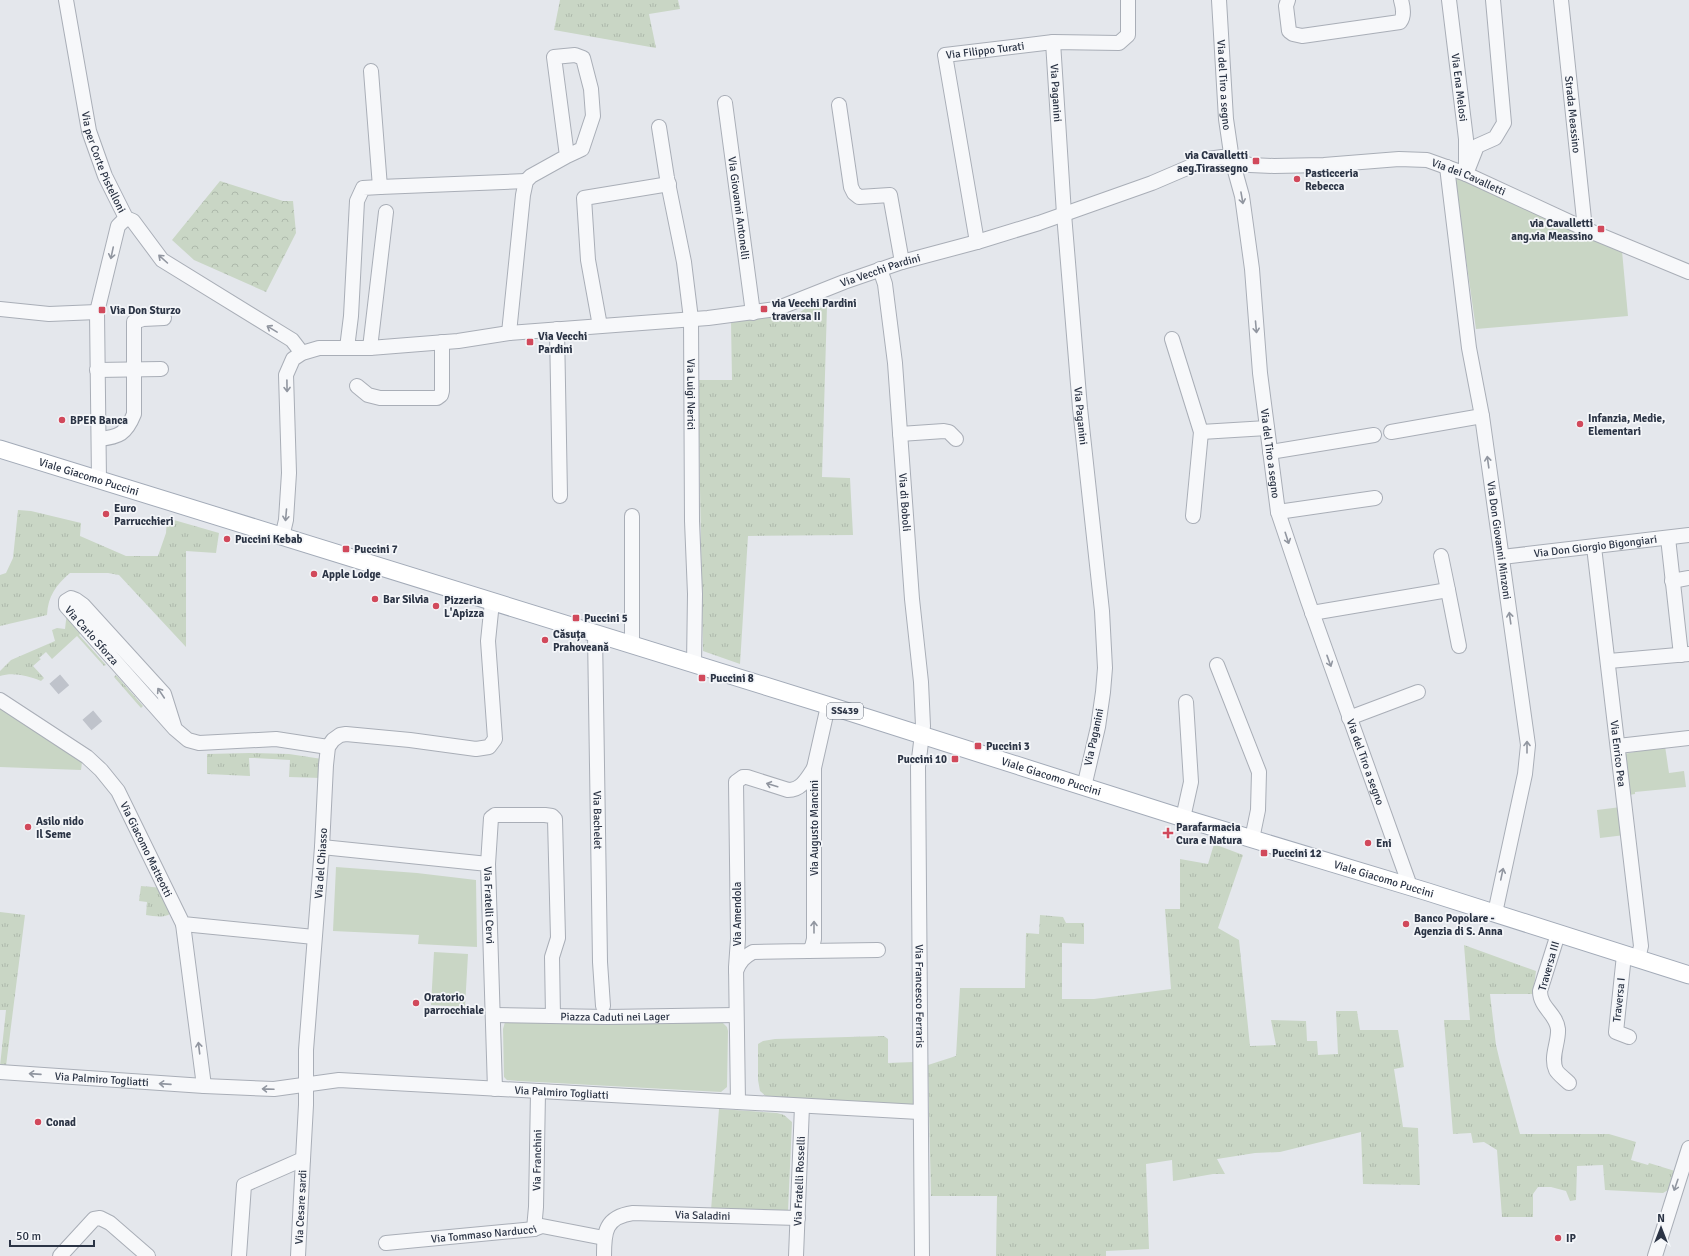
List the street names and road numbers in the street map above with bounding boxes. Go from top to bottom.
street label: Via Filippo Turati [945,39,1025,61]
street label: Via del Tiro a segno [1215,39,1234,131]
street label: Via Ena Melosi [1449,52,1470,122]
street label: Via Paganini [1048,63,1065,122]
street label: Strada Meassino [1562,75,1584,154]
street label: Via per Corte Pistelloni [79,110,129,215]
street label: Via Giovanni Antonelli [726,156,752,261]
street label: Via dei Cavalletti [1430,156,1508,198]
street label: Via Vecchi Pardini [838,251,922,289]
street label: Via Luigi Nerici [685,358,698,430]
street label: Via Paganini [1072,386,1090,446]
street label: Via del Tiro a segno [1258,408,1283,499]
street label: Viale Giacomo Puccini [37,455,140,498]
street label: Via di Boboli [896,472,914,532]
street label: Via Don Giovanni Minzoni [1485,480,1514,600]
street label: Via Don Giorgio Bigongiari [1533,532,1658,560]
street label: Via Carlo Sforza [62,603,122,668]
road number: SS439 [827,703,863,719]
street label: Via Paganini [1082,707,1106,767]
street label: Via del Tiro a segno [1344,717,1387,807]
street label: Via Enrico Pea [1608,719,1629,788]
street label: Viale Giacomo Puccini [1000,754,1103,798]
street label: Via Augusto Mancini [808,780,821,876]
street label: Via Bachelet [591,791,605,850]
street label: Via Giacomo Matteotti [118,799,175,899]
street label: Via del Chiasso [311,827,329,899]
street label: Viale Giacomo Puccini [1332,857,1435,900]
street label: Via Fratelli Cervi [482,866,497,944]
street label: Via Amendola [731,881,744,946]
street label: Traversa III [1536,940,1562,992]
street label: Via Francesco Ferraris [913,944,927,1048]
street label: Traversa I [1610,977,1628,1023]
street label: Piazza Caduti nei Lager [560,1010,670,1024]
street label: Via Palmiro Togliatti [54,1069,149,1089]
street label: Via Palmiro Togliatti [514,1083,609,1101]
street label: Via Franchini [530,1129,544,1191]
street label: Via Fratelli Rosselli [791,1136,807,1226]
street label: Via Cesare sardi [292,1169,309,1245]
street label: Via Saladini [675,1208,731,1222]
street label: Via Tommaso Narducci [430,1222,538,1245]

